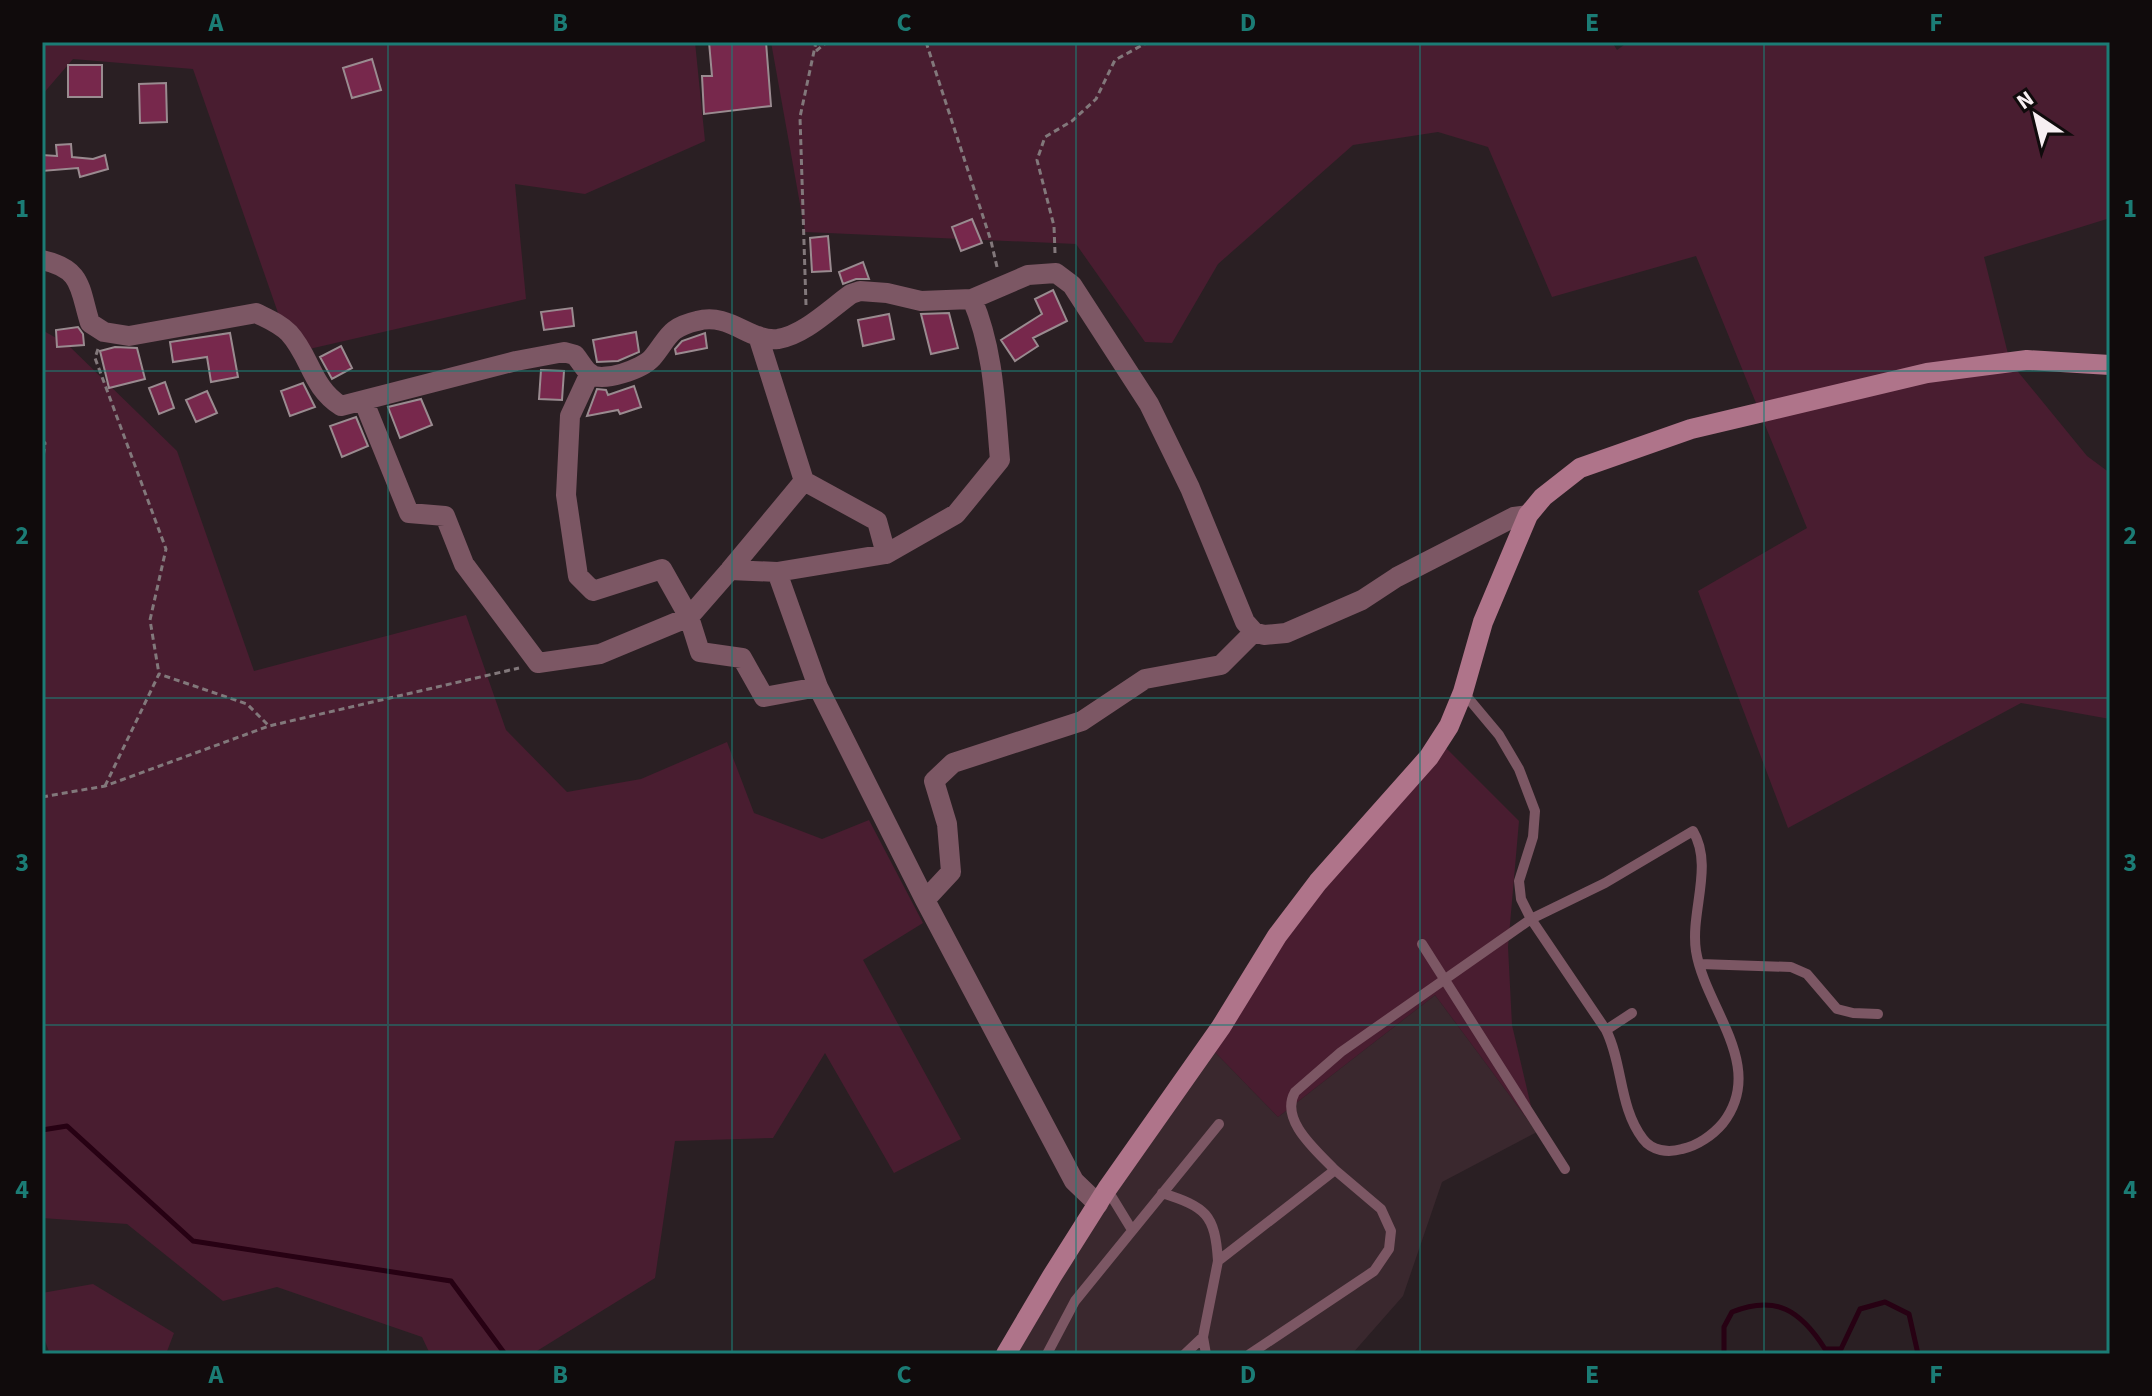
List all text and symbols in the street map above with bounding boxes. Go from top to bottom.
text: A [208,4,225,41]
text: B [552,4,568,41]
text: C [896,4,912,41]
text: D [1240,4,1256,41]
text: E [1585,4,1599,41]
text: F [1929,4,1943,41]
north arrow [1996,76,2076,156]
text: N [2010,83,2040,118]
text: 1 [15,190,29,227]
text: 1 [2123,190,2137,227]
text: 2 [15,517,29,554]
text: 2 [2123,517,2137,554]
text: 3 [15,844,29,881]
text: 3 [2123,844,2137,881]
text: 4 [15,1171,29,1208]
text: 4 [2123,1171,2137,1208]
text: A [208,1356,225,1393]
text: B [552,1356,568,1393]
text: C [896,1356,912,1393]
text: D [1240,1356,1256,1393]
text: E [1585,1356,1599,1393]
text: F [1929,1356,1943,1393]

